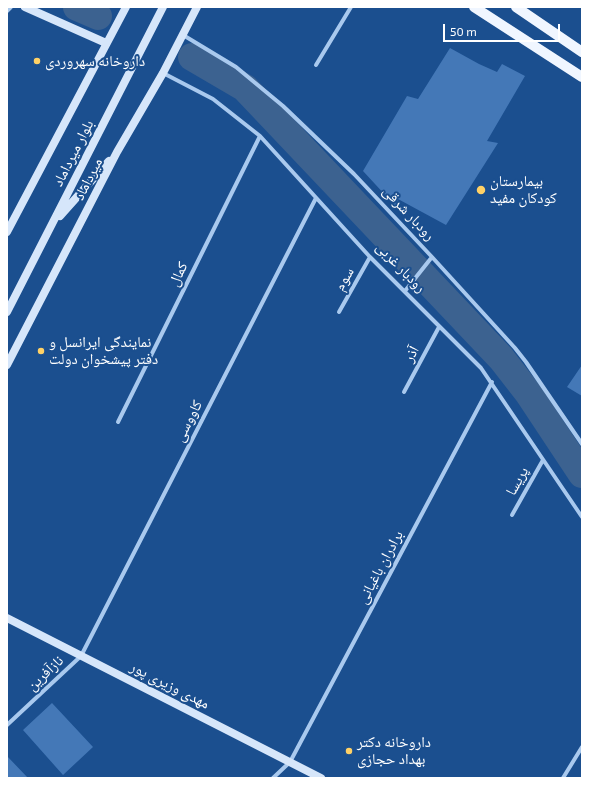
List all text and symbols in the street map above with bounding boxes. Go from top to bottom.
scale bar [445,16,562,42]
text: 50 m [450,24,477,38]
place label: داروخانه سهروردی [45,52,145,70]
marker: داروخانه سهروردی [32,56,42,66]
street label: بلوار میرداماد [49,117,97,189]
street label: میرداماد [70,155,106,203]
place label: بیمارستان کودکان مفید [490,172,557,207]
street label: رودبار شرقی [379,182,439,244]
marker: بیمارستان کودکان مفید [475,184,487,196]
street label: رودبار غربی [372,238,430,296]
street label: کمال [164,259,192,289]
street label: سوم [330,264,358,294]
place label: نمایندگی ایرانسل و دفتر پیشخوان دولت [49,333,158,368]
street label: آذر [399,343,423,365]
marker: نمایندگی ایرانسل و دفتر پیشخوان دولت [36,346,46,356]
street label: کاووسی [170,397,206,445]
street label: پریسا [502,463,532,499]
street label: برادران باغیانی [353,527,407,607]
street label: نازآفرین [23,652,67,694]
street label: مهدی وزیری پور [127,657,213,713]
place label: داروخانه دکتر بهداد حجازی [357,733,431,768]
marker: داروخانه دکتر بهداد حجازی [344,746,354,756]

